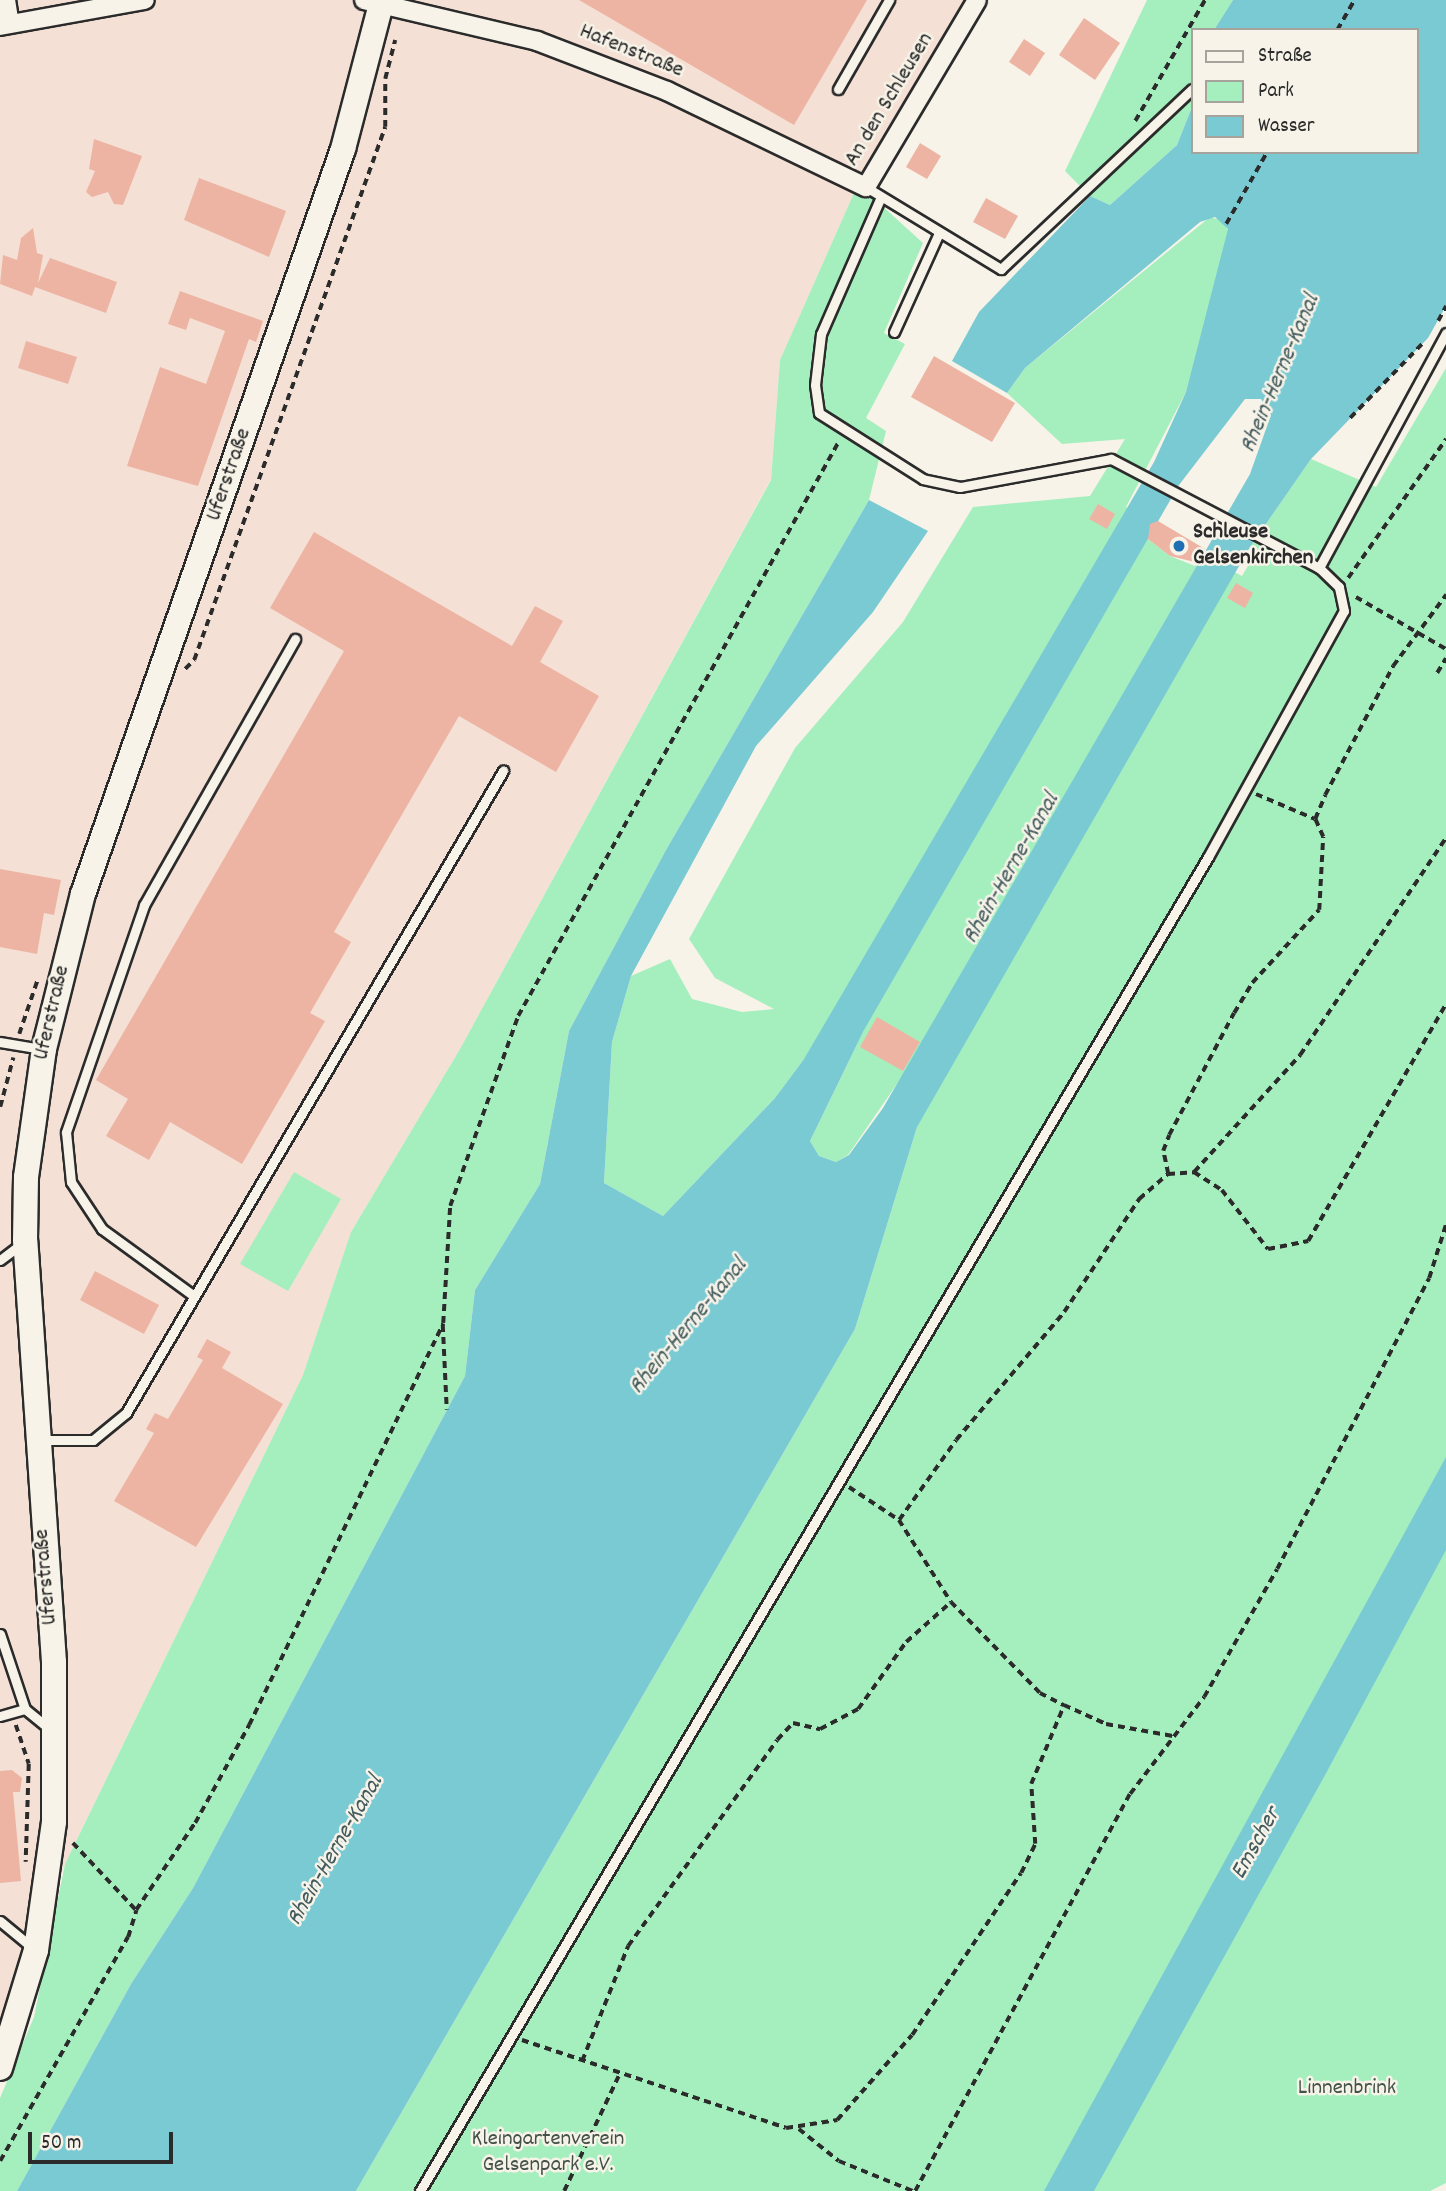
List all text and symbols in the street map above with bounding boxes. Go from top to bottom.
street label: Hafenstraße [575,19,687,85]
street label: An den Schleusen [839,28,941,172]
legend [1190,28,1418,154]
text: Straße [1258,42,1312,72]
text: Park [1258,77,1294,107]
text: Wasser [1258,112,1315,142]
water label: Rhein-Herne-Kanal [1235,291,1327,457]
street label: Uferstraße [201,425,259,525]
place label: Schleuse Gelsenkirchen [1193,519,1313,573]
marker: Schleuse Gelsenkirchen [1171,538,1187,554]
water label: Rhein-Herne-Kanal [957,789,1067,949]
street label: Uferstraße [29,963,77,1063]
water label: Rhein-Herne-Kanal [624,1253,754,1401]
street label: Uferstraße [29,1528,65,1626]
water label: Rhein-Herne-Kanal [281,1771,391,1931]
water label: Emscher [1226,1803,1288,1885]
park label: Linnenbrink [1298,2075,1396,2103]
scale bar [32,2118,177,2162]
park label: Kleingartenverein Gelsenpark e.V. [472,2126,624,2180]
text: 50 m [41,2129,81,2159]

